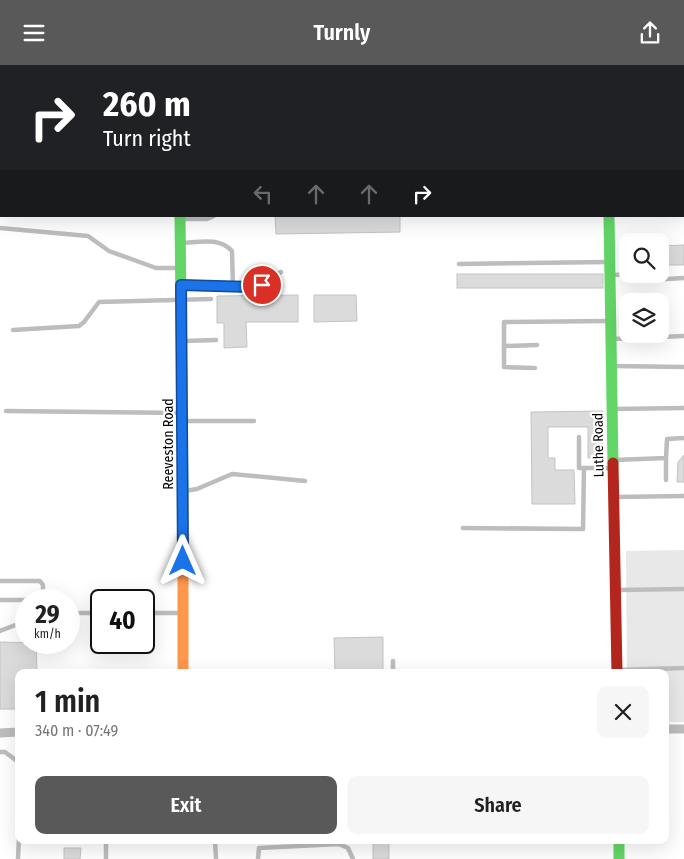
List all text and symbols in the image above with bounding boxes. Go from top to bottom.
icon: menu [20,19,48,47]
text: Turnly [314,19,370,46]
icon: share [636,19,664,47]
text: 260 m [103,83,191,125]
icon: right [20,85,85,150]
text: Turn right [103,125,191,152]
icon: left [249,180,277,208]
icon: ahead [302,180,330,208]
icon: ahead [355,180,383,208]
icon: right [408,180,436,208]
map controls [619,233,669,343]
button: search [619,233,669,283]
pin [241,264,283,306]
icon: arrive [248,271,276,299]
button: layers [619,293,669,343]
street label: Reeveston Road [160,398,177,490]
street label: Luthe Road [589,413,608,477]
position arrow [156,534,208,586]
speed limit sign: 40 [90,589,155,654]
text: 29 [35,600,60,630]
text: km/h [34,627,61,641]
text: 1 min [35,684,100,720]
button: close [597,686,649,738]
text: 340 m · 07:49 [35,721,118,740]
button: Exit [35,776,337,834]
button: Share [347,776,649,834]

